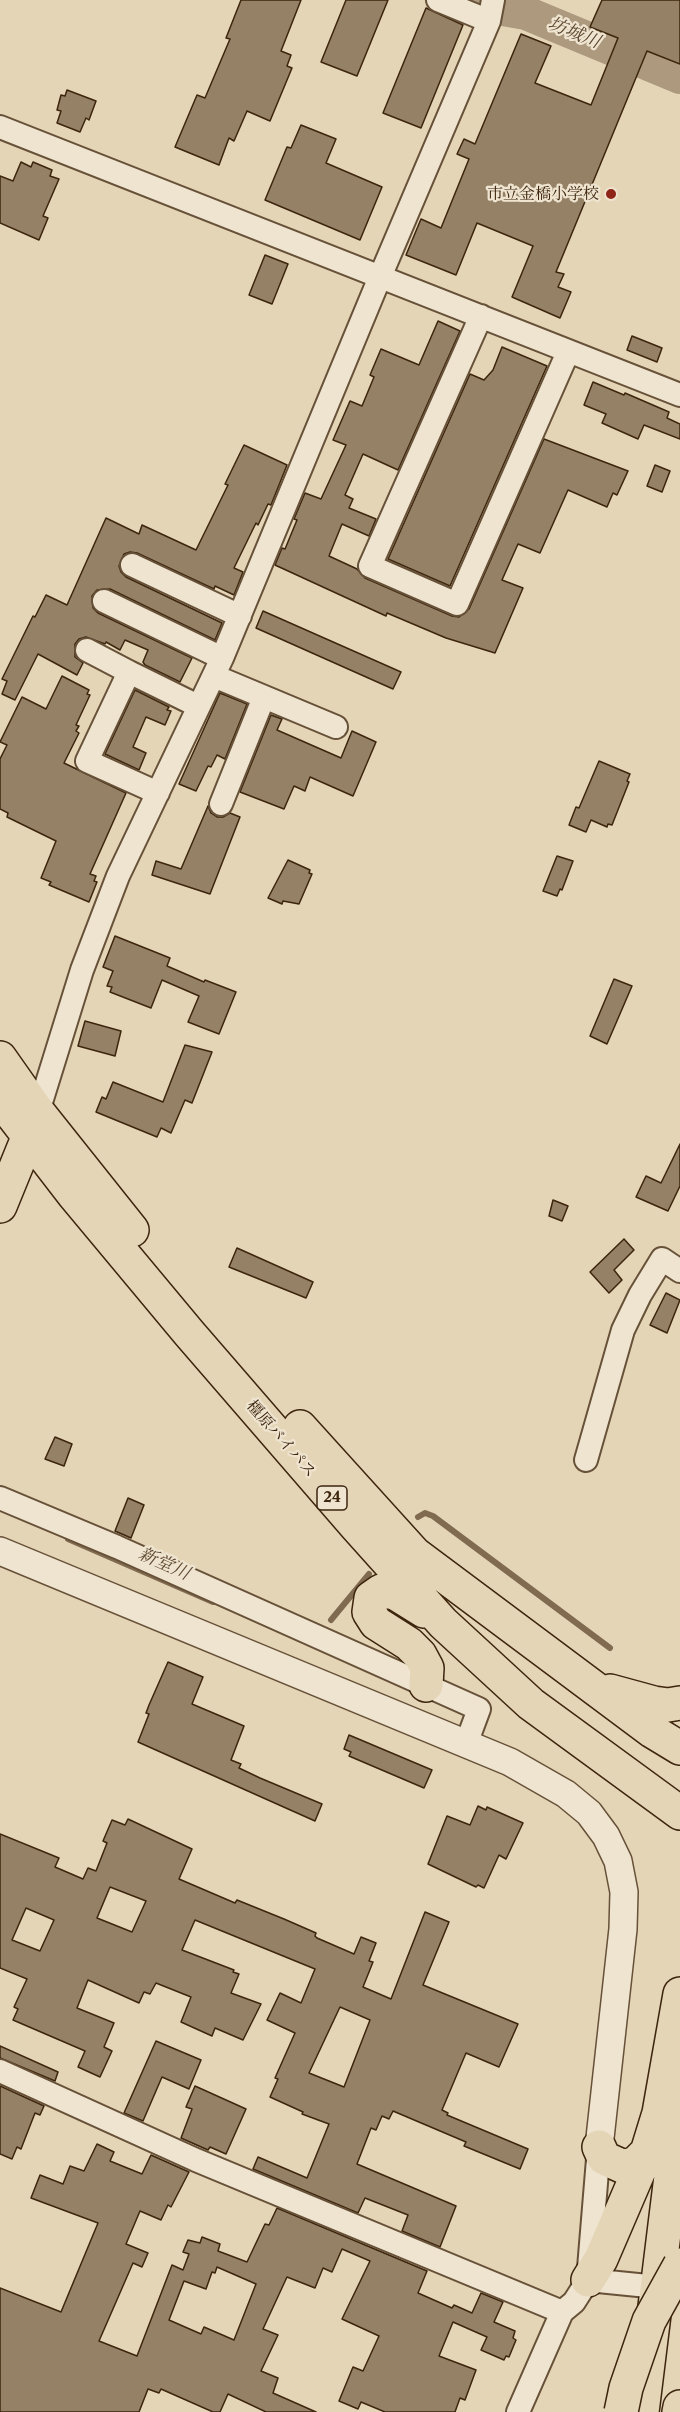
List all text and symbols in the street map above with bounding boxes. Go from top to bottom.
water label: 坊城川 [545,13,603,53]
place label: 市立金橋小学校 [487,184,599,204]
marker: 市立金橋小学校 [604,187,618,201]
street label: 橿原バイパス [242,1396,320,1482]
road number: 24 [317,1486,347,1510]
water label: 新堂川 [135,1543,193,1585]

